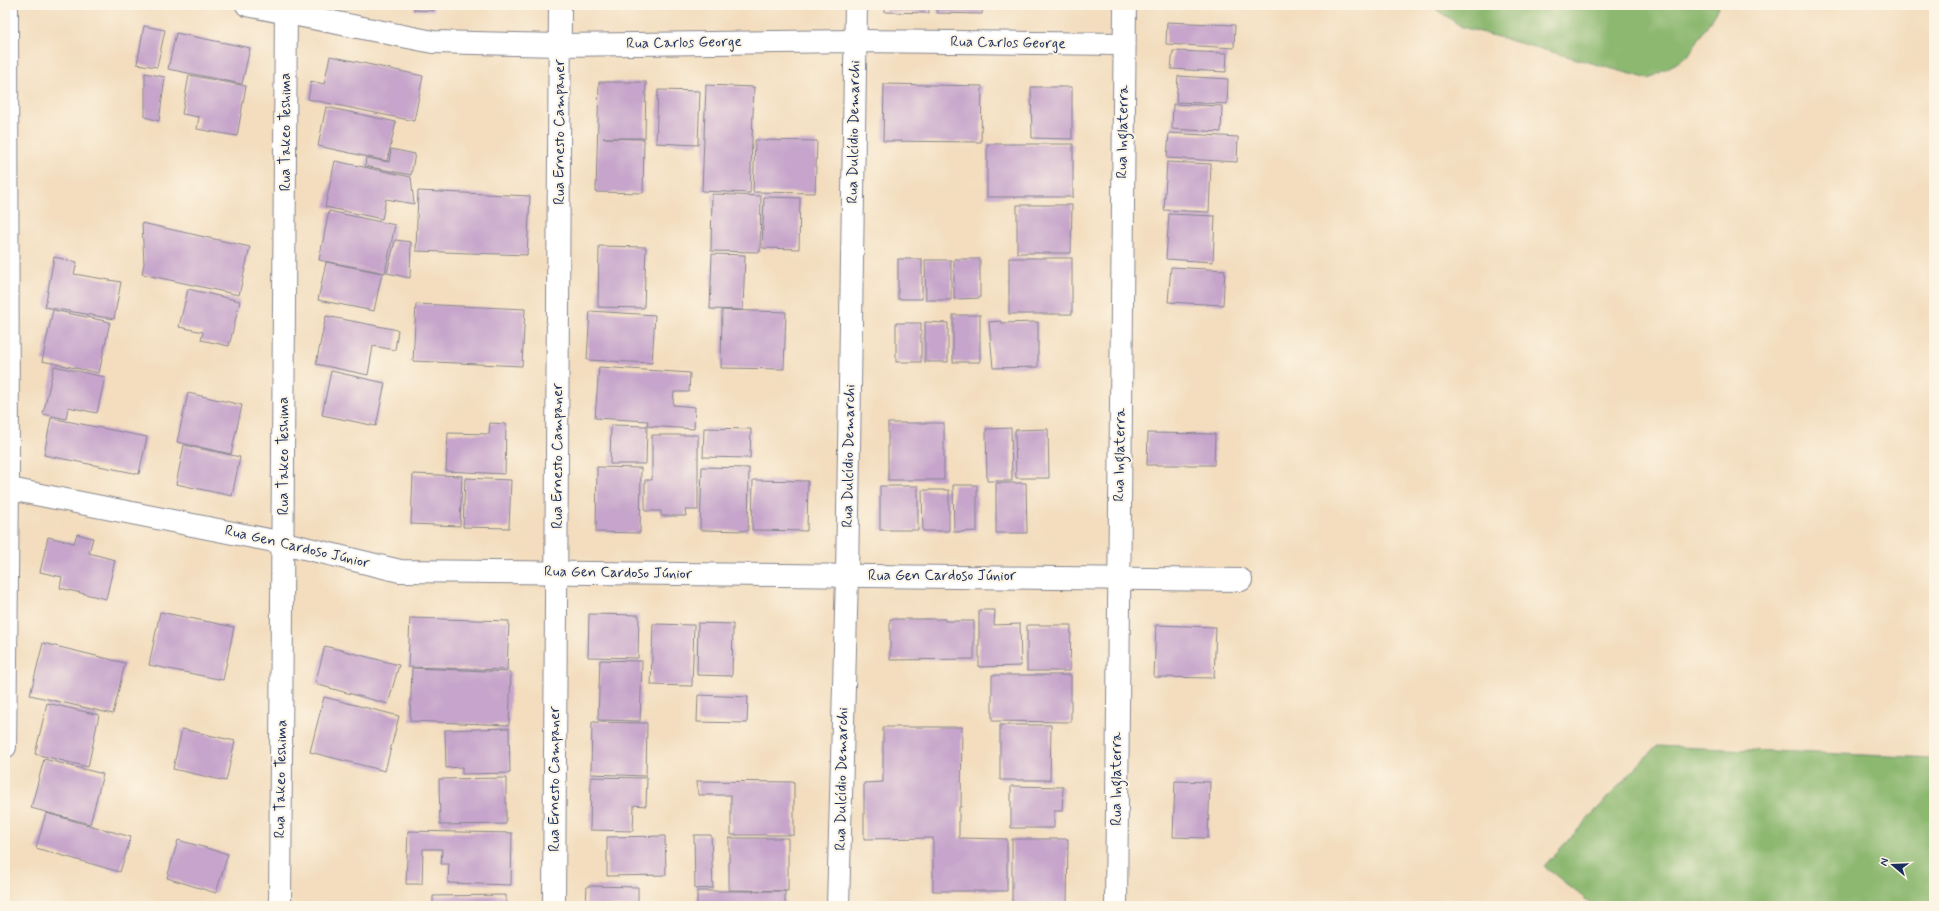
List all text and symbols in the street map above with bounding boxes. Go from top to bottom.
street label: Rua Carlos George [626,32,742,54]
street label: Rua Carlos George [950,32,1066,54]
street label: Rua Ernesto Campaner [550,59,570,205]
street label: Rua Dulcídio Demarchi [843,60,865,204]
street label: Rua Takeo Teshima [276,73,296,191]
street label: Rua Inglaterra [1112,84,1135,179]
street label: Rua Ernesto Campaner [548,383,568,529]
street label: Rua Dulcídio Demarchi [838,384,860,528]
street label: Rua Takeo Teshima [274,397,294,515]
street label: Rua Inglaterra [1109,407,1132,502]
street label: Rua Gen Cardoso Júnior [223,521,372,574]
street label: Rua Gen Cardoso Júnior [544,562,693,584]
street label: Rua Gen Cardoso Júnior [868,566,1017,586]
street label: Rua Ernesto Campaner [545,706,565,852]
street label: Rua Dulcídio Demarchi [831,707,853,851]
street label: Rua Takeo Teshima [270,719,292,839]
street label: Rua Inglaterra [1107,731,1128,826]
north arrow [1873,845,1913,885]
text: N [1877,856,1892,868]

